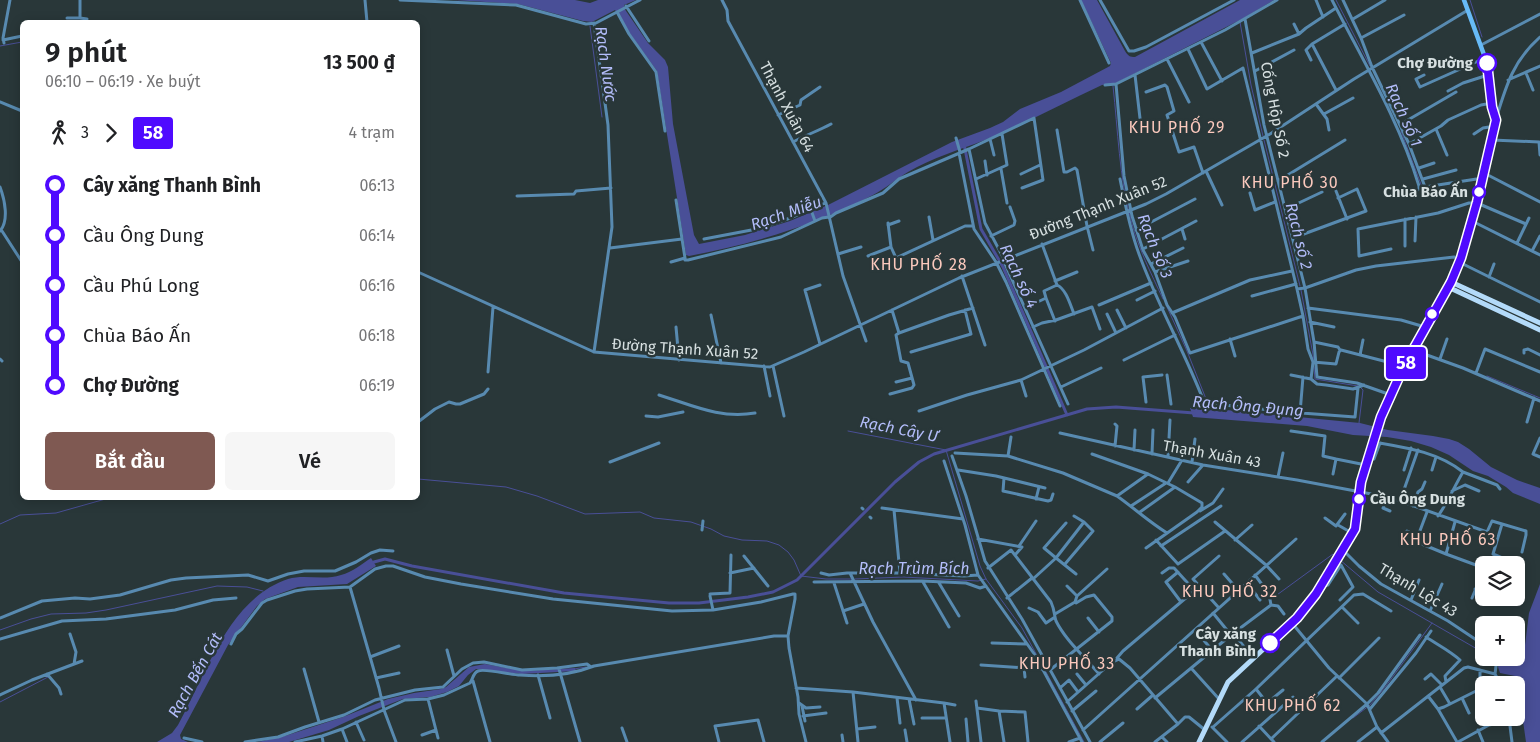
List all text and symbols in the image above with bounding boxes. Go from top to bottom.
water label: Rạch Nước [591,25,621,104]
text: 9 phút [45,36,127,69]
text: 13 500 ₫ [323,51,395,74]
marker: Chợ Đường [1477,53,1497,73]
place label: Chợ Đường [1397,54,1474,72]
street label: Thạnh Xuân 64 [756,59,818,155]
street label: Cống Hộp Số 2 [1257,60,1293,160]
text: 06:10 – 06:19 · Xe buýt [45,72,200,91]
water label: Rạch số 1 [1382,80,1427,150]
district label: KHU PHỐ 29 [1129,115,1225,137]
icon: walk [45,119,73,147]
icon: forward [97,119,125,147]
text: 58 [143,122,163,144]
text: 3 [81,123,89,142]
text: 4 trạm [348,123,395,142]
district label: KHU PHỐ 30 [1241,170,1339,192]
street label: Đường Thạnh Xuân 52 [1027,172,1169,244]
text: Cây xăng Thanh Bình [83,174,261,197]
text: 06:13 [359,176,395,195]
place label: Chùa Báo Ấn [1383,180,1468,201]
marker: Chùa Báo Ấn [1472,185,1486,199]
water label: Rạch Miễu [748,192,824,234]
water label: Rạch số 2 [1282,200,1317,271]
water label: Rạch số 3 [1133,210,1178,281]
text: Cầu Ông Dung [83,224,203,247]
text: 06:14 [359,226,395,245]
water label: Rạch số 4 [996,240,1043,311]
district label: KHU PHỐ 28 [870,252,968,274]
text: Cầu Phú Long [83,274,199,297]
text: 06:16 [359,276,395,295]
unlabelled marker [1425,307,1439,321]
text: Chùa Báo Ấn [83,324,191,347]
text: 06:18 [359,326,395,345]
street label: Đường Thạnh Xuân 52 [611,335,759,363]
line badge: 58 [1384,347,1428,379]
text: 58 [1396,352,1416,374]
text: Chợ Đường [83,374,179,397]
text: 06:19 [359,376,395,395]
water label: Rạch Ông Đụng [1192,391,1304,420]
water label: Rạch Cây Ư [858,412,941,446]
button: Bắt đầu [45,432,215,490]
button: Vé [225,432,395,490]
street label: Thạnh Xuân 43 [1162,437,1262,471]
place label: Cầu Ông Dung [1370,489,1466,508]
marker: Cầu Ông Dung [1352,492,1366,506]
district label: KHU PHỐ 63 [1400,527,1496,549]
map controls [1475,556,1525,726]
button: layers [1475,556,1525,606]
water label: Rạch Trùm Bích [858,559,970,578]
street label: Thạnh Lộc 43 [1375,559,1461,621]
district label: KHU PHỐ 32 [1182,579,1278,601]
button: + [1475,616,1525,666]
place label: Cây xăng Thanh Bình [1179,625,1257,660]
water label: Rạch Bến Cát [163,628,226,721]
marker: Cây xăng Thanh Bình [1260,633,1280,653]
district label: KHU PHỐ 33 [1019,651,1115,673]
button: − [1475,676,1525,726]
district label: KHU PHỐ 62 [1245,693,1341,715]

